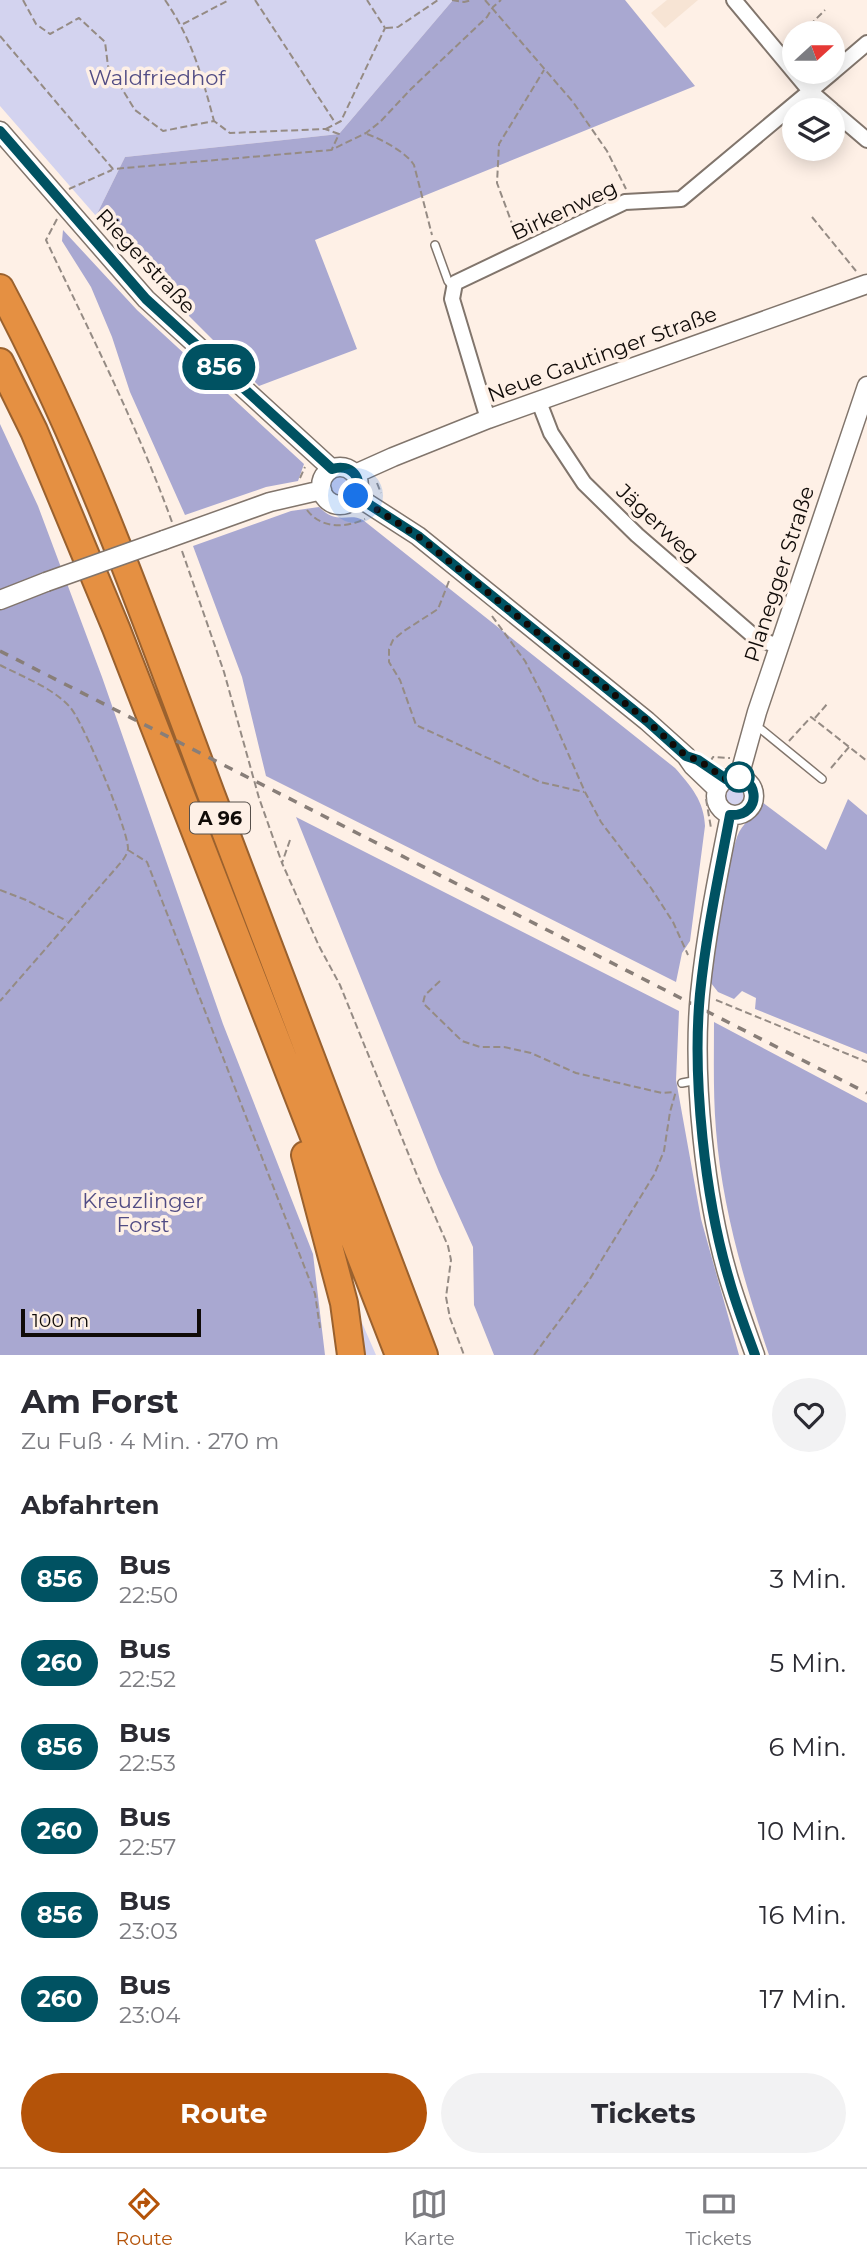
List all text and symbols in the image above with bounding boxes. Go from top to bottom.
north arrow [782,21,845,84]
map controls [782,21,845,161]
park label: Waldfriedhof [89,65,226,90]
button: layers [782,98,845,161]
street label: Birkenweg [507,175,621,245]
street label: Riegerstraße [91,203,201,319]
street label: Neue Gautinger Straße [484,301,720,407]
line badge: 856 [179,344,259,390]
text: 856 [196,352,242,381]
your location [338,478,373,513]
street label: Jägerweg [611,478,705,568]
street label: Planegger Straße [739,483,819,665]
unlabelled marker [724,762,754,792]
road number: A 96 [190,803,250,834]
park label: Kreuzlinger Forst [82,1188,204,1237]
scale bar [21,1306,201,1338]
text: 100 m [32,1309,89,1332]
button: heart [772,1378,846,1452]
text: Am Forst [21,1381,179,1421]
text: Zu Fuß · 4 Min. · 270 m [21,1427,280,1455]
text: Abfahrten [21,1489,160,1521]
text: Bus [119,1549,171,1581]
text: 3 Min. [770,1563,846,1595]
text: 856 [37,1564,82,1593]
text: 22:50 [119,1581,178,1609]
text: Bus [119,1633,171,1665]
text: 5 Min. [770,1647,846,1679]
text: 260 [37,1648,82,1677]
text: 22:52 [119,1665,176,1693]
text: Bus [119,1717,171,1749]
text: 6 Min. [768,1731,846,1763]
text: 856 [37,1732,82,1761]
text: 22:53 [119,1749,176,1777]
text: Bus [119,1801,171,1833]
text: 10 Min. [758,1815,846,1847]
text: 260 [37,1816,82,1845]
text: 22:57 [119,1833,176,1861]
text: Bus [119,1885,171,1917]
text: 16 Min. [759,1899,846,1931]
text: 856 [37,1900,82,1929]
text: 23:03 [119,1917,178,1945]
text: Bus [119,1969,171,2001]
text: 17 Min. [760,1983,846,2015]
text: 260 [37,1984,82,2013]
text: 23:04 [119,2001,180,2029]
button: Route [21,2073,427,2153]
button: Tickets [441,2073,846,2153]
tab: Route [115,2185,173,2250]
tab: Karte [404,2185,455,2250]
tab: Tickets [686,2185,752,2250]

